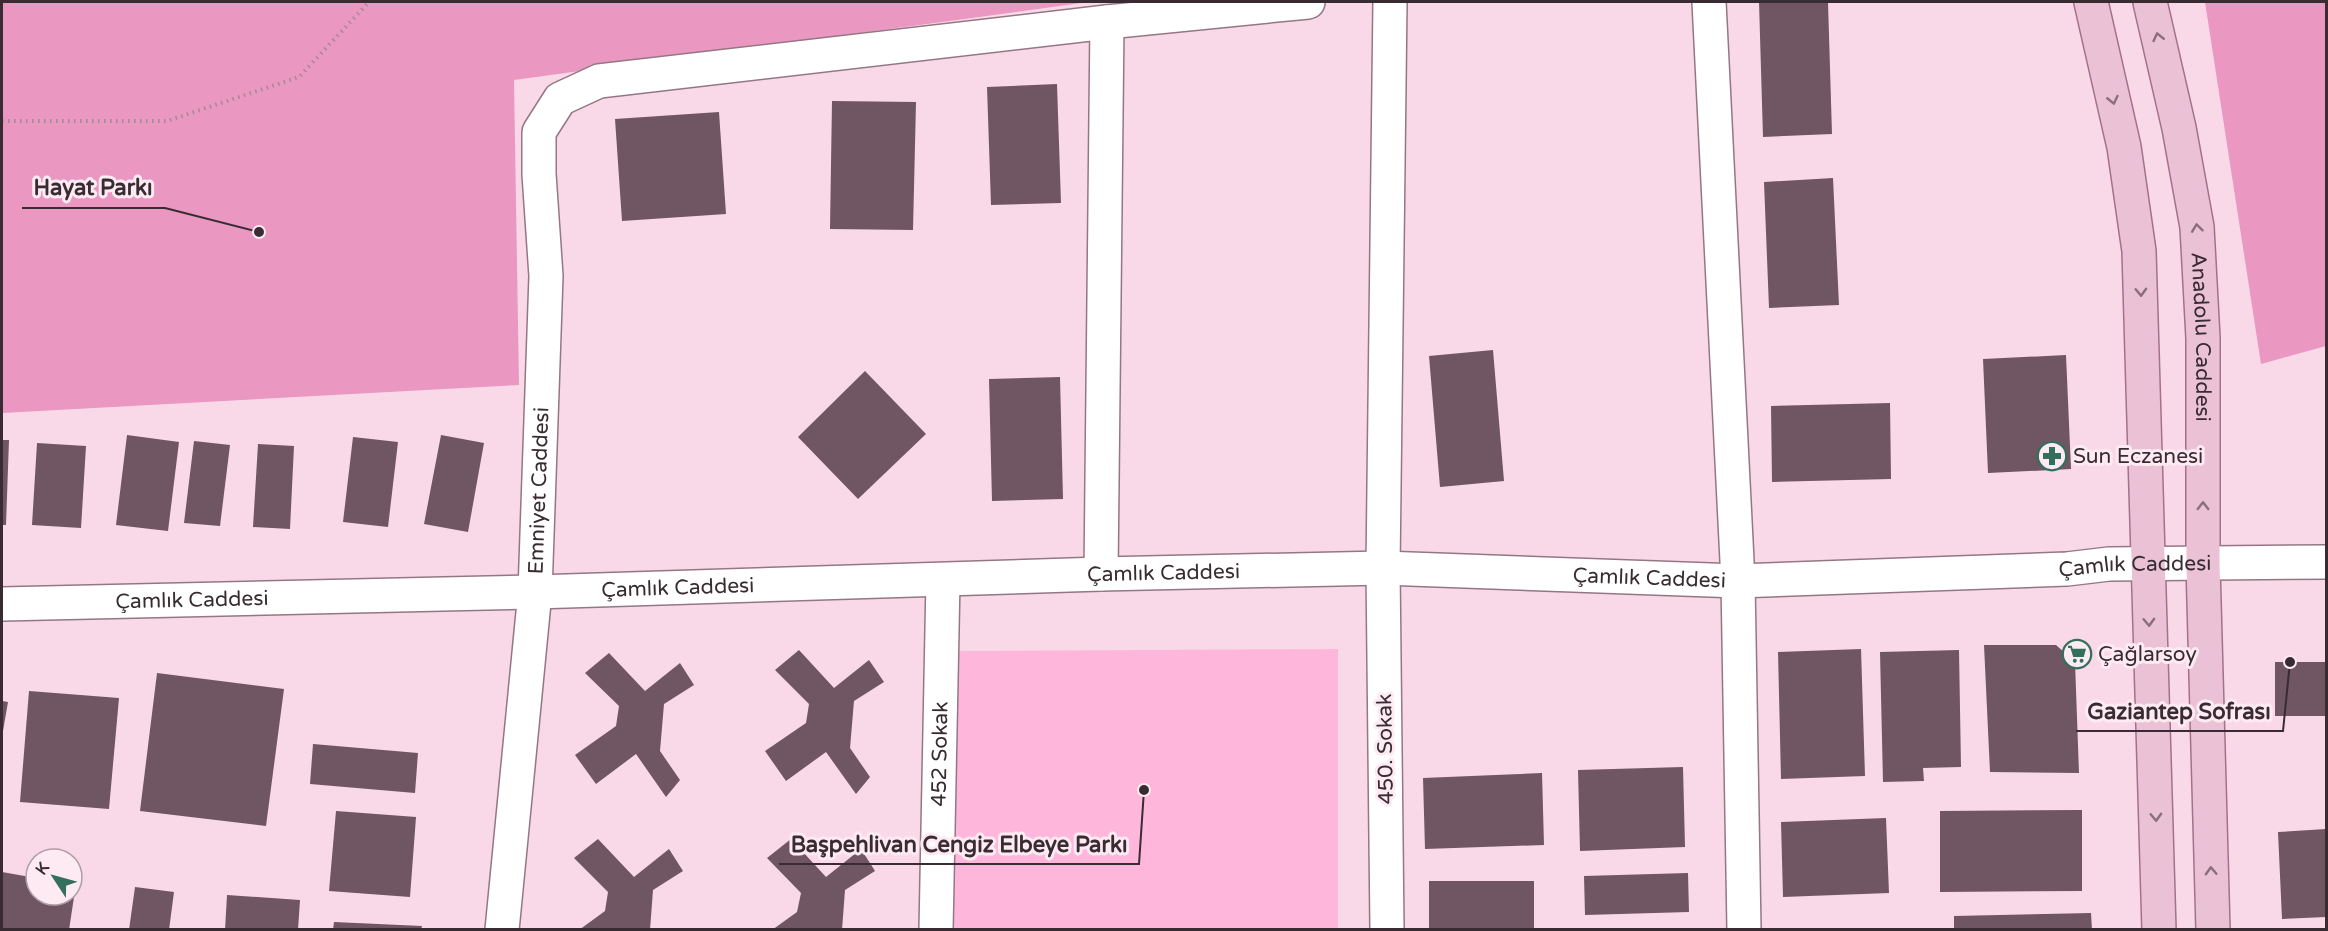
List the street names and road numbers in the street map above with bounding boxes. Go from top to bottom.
street label: Anadolu Caddesi [2185,251,2215,422]
street label: Emniyet Caddesi [524,407,554,575]
street label: Çamlık Caddesi [2058,551,2212,582]
street label: Çamlık Caddesi [1087,559,1240,587]
street label: Çamlık Caddesi [1572,563,1726,594]
street label: Çamlık Caddesi [601,573,755,603]
street label: Çamlık Caddesi [115,586,269,614]
street label: 450. Sokak [1372,693,1399,805]
street label: 452 Sokak [926,701,954,807]

